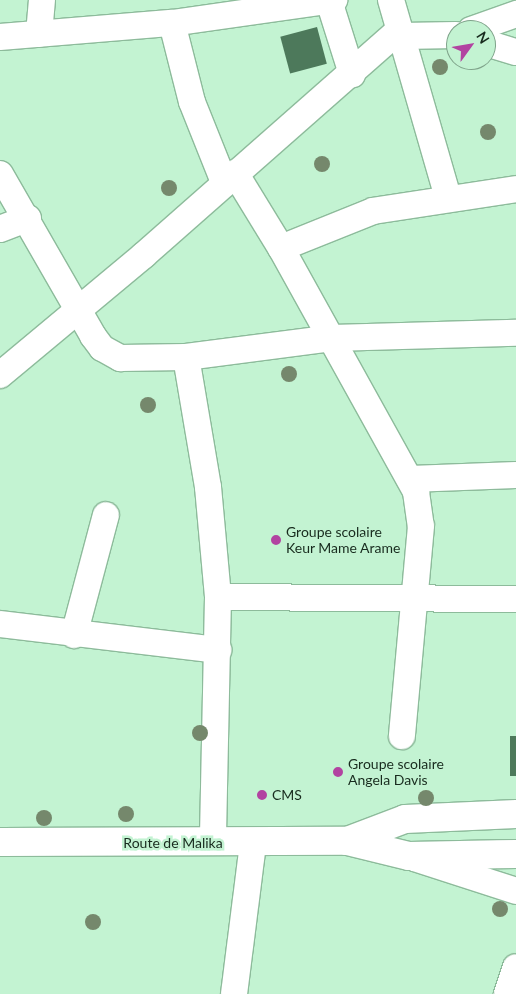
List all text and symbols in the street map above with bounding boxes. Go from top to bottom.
north arrow [446,20,496,70]
text: N [473,28,493,46]
place label: Groupe scolaire Keur Mame Arame [286,524,401,556]
marker: Groupe scolaire Keur Mame Arame [270,534,282,546]
place label: Groupe scolaire Angela Davis [348,756,444,789]
marker: Groupe scolaire Angela Davis [332,766,344,778]
place label: CMS [272,787,302,803]
marker: CMS [256,789,268,801]
street label: Route de Malika [123,835,223,851]

